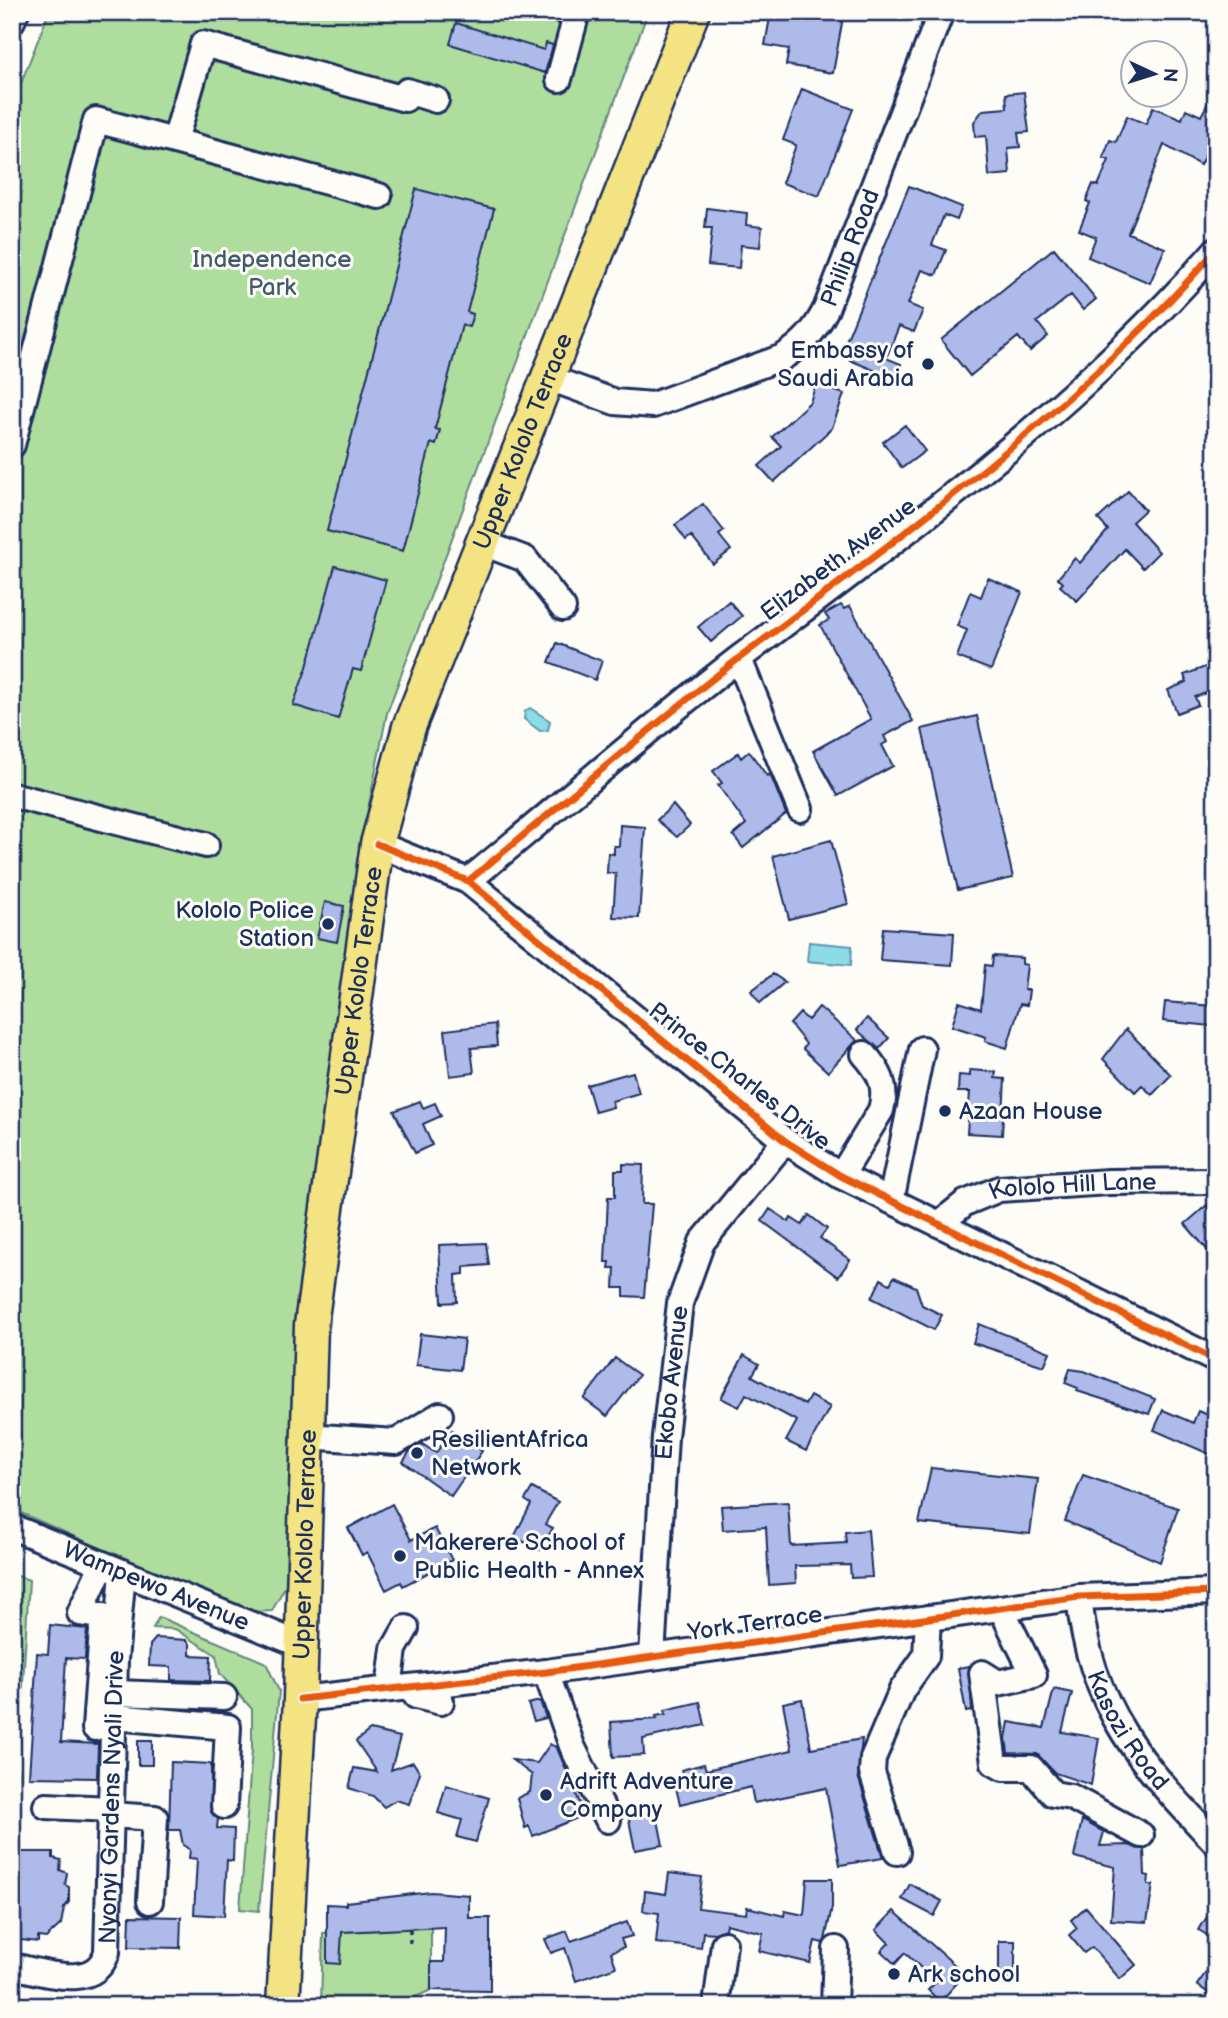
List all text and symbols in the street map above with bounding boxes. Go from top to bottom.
north arrow [1120,38,1190,108]
text: N [1157,67,1181,83]
street label: Philip Road [814,185,886,311]
park label: Independence Park [192,245,352,302]
street label: Upper Kololo Terrace [467,329,579,554]
place label: Embassy of Saudi Arabia [778,336,915,393]
marker: Embassy of Saudi Arabia [920,356,936,372]
street label: Elizabeth Avenue [755,492,922,627]
street label: Upper Kololo Terrace [329,865,389,1097]
place label: Kololo Police Station [175,896,314,953]
marker: Kololo Police Station [320,916,336,932]
street label: Prince Charles Drive [643,996,837,1157]
place label: Azaan House [959,1097,1102,1126]
marker: Azaan House [937,1103,953,1119]
street label: Kololo Hill Lane [984,1168,1157,1207]
street label: Ekobo Avenue [650,1304,695,1461]
place label: ResilientAfrica Network [431,1425,589,1482]
street label: Upper Kololo Terrace [287,1429,323,1660]
marker: ResilientAfrica Network [409,1445,425,1461]
place label: Makerere School of Public Health - Annex [414,1528,644,1585]
street label: Wampewo Avenue [59,1535,254,1637]
marker: Makerere School of Public Health - Annex [392,1548,408,1564]
street label: York Terrace [685,1600,824,1647]
street label: Nyonyi Gardens Nyali Drive [93,1649,131,1944]
street label: Kasozi Road [1080,1667,1175,1796]
place label: Adrift Adventure Company [560,1767,733,1824]
marker: Adrift Adventure Company [538,1787,554,1803]
place label: Ark school [908,1960,1020,1989]
marker: Ark school [886,1966,902,1982]

